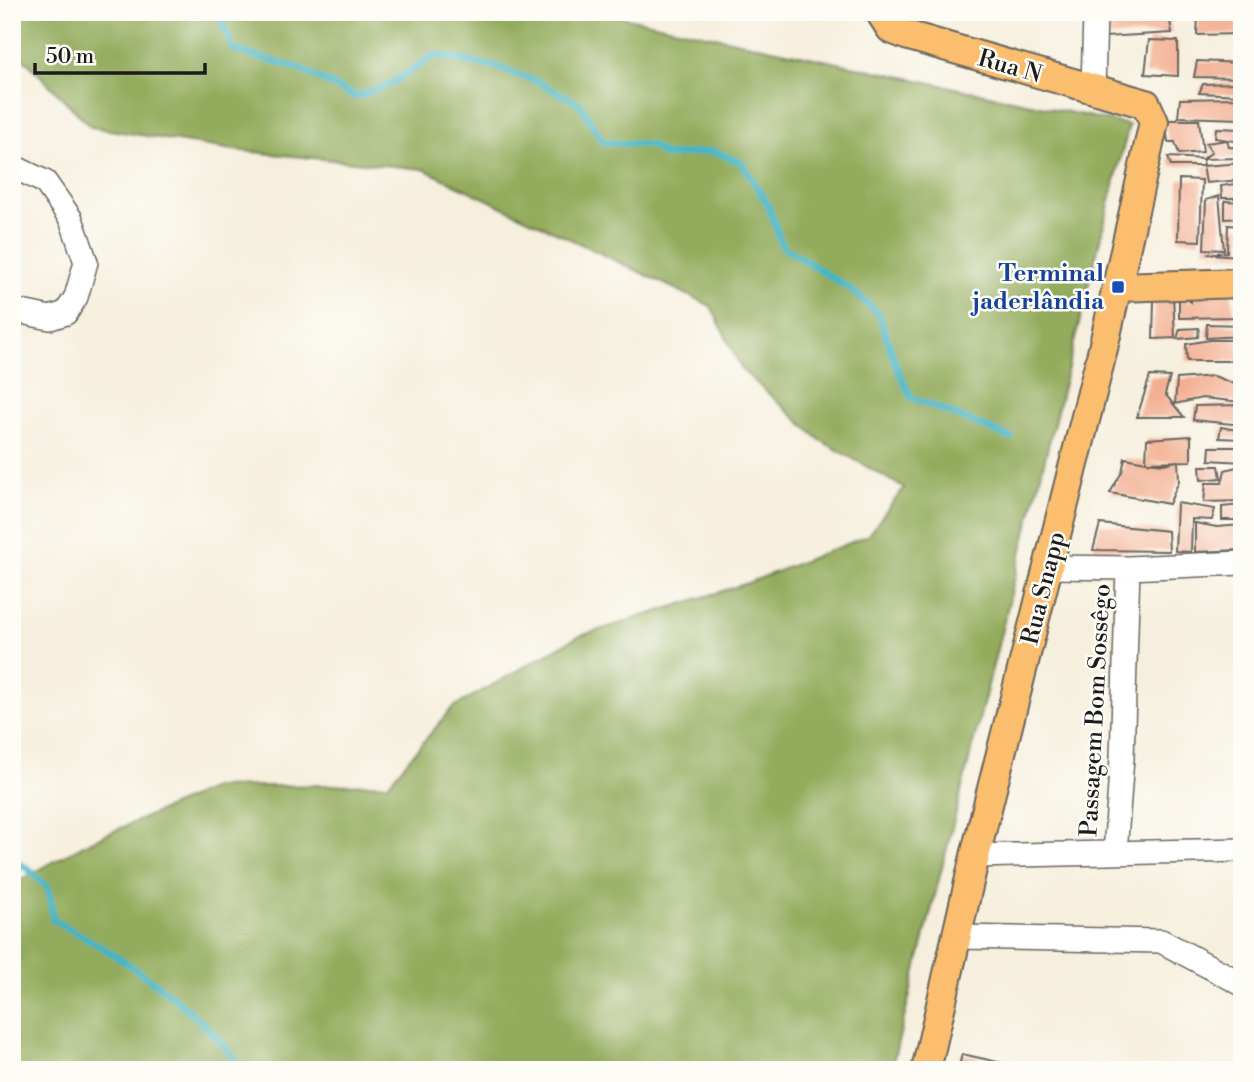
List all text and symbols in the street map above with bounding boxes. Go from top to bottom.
scale bar [35,32,205,76]
text: 50 m [46,44,94,70]
street label: Rua N [974,44,1045,90]
place label: Terminal jaderlândia [970,259,1105,317]
marker: Terminal jaderlândia [1110,279,1126,295]
street label: Rua Snapp [1015,529,1072,648]
street label: Passagem Bom Sossêgo [1074,583,1118,837]

